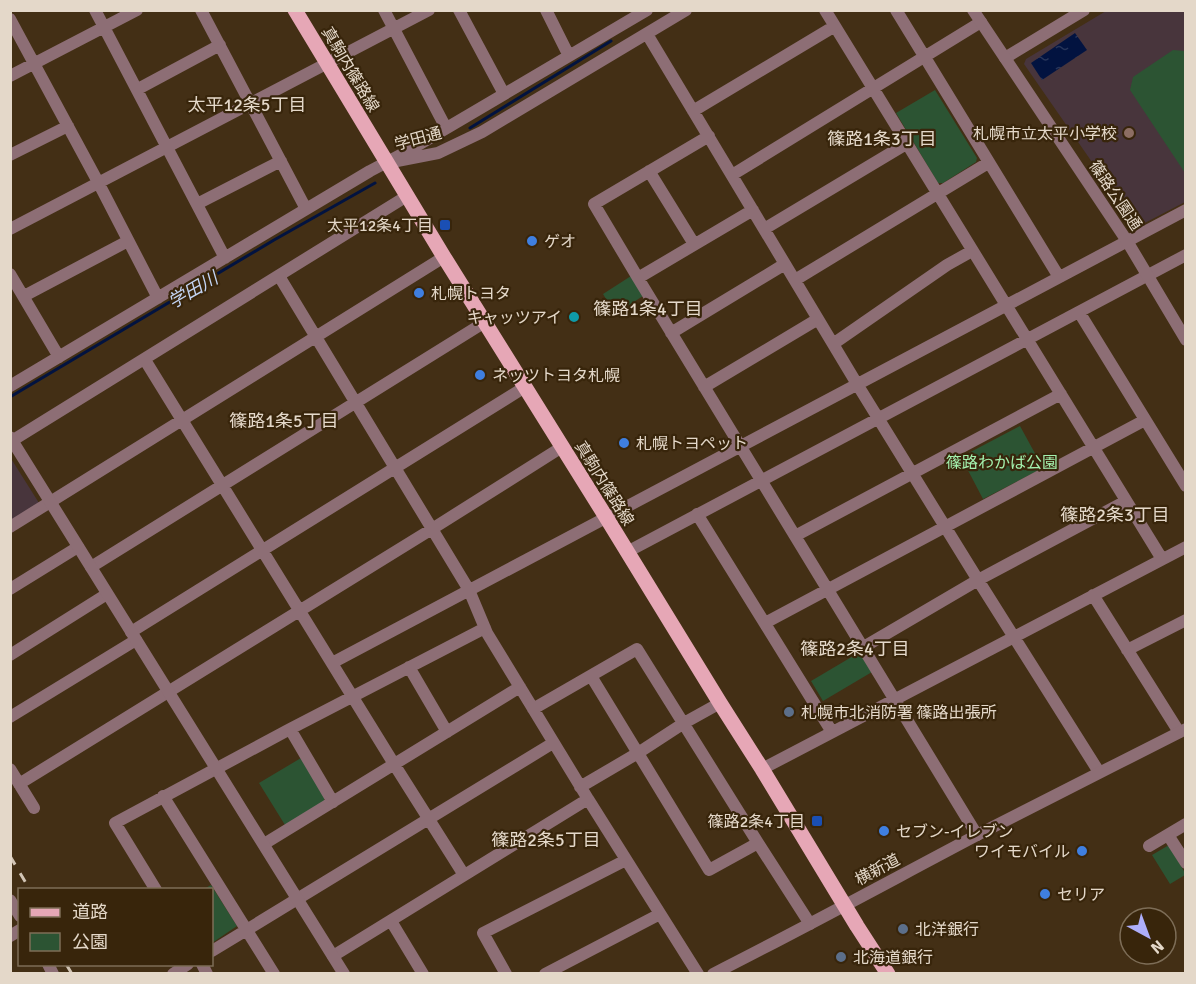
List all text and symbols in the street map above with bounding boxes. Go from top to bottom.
street label: 真駒内篠路線 [317,23,383,116]
district label: 太平12条5丁目 [187,94,307,116]
street label: 学田通 [392,123,444,155]
place label: 札幌市立太平小学校 [973,124,1117,144]
marker: 札幌市立太平小学校 [1122,126,1136,140]
district label: 篠路1条3丁目 [827,128,937,150]
street label: 篠路公園通 [1085,157,1146,234]
place label: 太平12条4丁目 [327,216,433,236]
marker: 太平12条4丁目 [438,218,452,232]
place label: ゲオ [544,232,576,252]
marker: ゲオ [525,234,539,248]
water label: 学田川 [164,266,224,313]
place label: 札幌トヨタ [431,284,511,304]
marker: 札幌トヨタ [412,286,426,300]
district label: 篠路1条4丁目 [593,298,703,320]
place label: キャッツアイ [467,308,562,328]
marker: キャッツアイ [567,310,581,324]
place label: ネッツトヨタ札幌 [492,366,620,386]
marker: ネッツトヨタ札幌 [473,368,487,382]
district label: 篠路1条5丁目 [229,410,339,432]
place label: 札幌トヨペット [636,434,748,454]
marker: 札幌トヨペット [617,436,631,450]
street label: 真駒内篠路線 [570,438,638,530]
park label: 篠路わかば公園 [946,453,1058,473]
district label: 篠路2条3丁目 [1060,504,1170,526]
district label: 篠路2条4丁目 [800,638,910,660]
place label: 札幌市北消防署 篠路出張所 [801,703,997,723]
marker: 札幌市北消防署 篠路出張所 [782,705,796,719]
place label: 篠路2条4丁目 [708,812,805,832]
marker: 篠路2条4丁目 [810,814,824,828]
place label: セブン-イレブン [896,822,1014,842]
marker: セブン-イレブン [877,824,891,838]
district label: 篠路2条5丁目 [491,829,601,851]
place label: ワイモバイル [974,842,1070,862]
marker: ワイモバイル [1075,844,1089,858]
street label: 横新道 [852,850,903,890]
place label: セリア [1057,885,1105,905]
marker: セリア [1038,887,1052,901]
legend [18,888,213,966]
text: 道路 [72,901,108,923]
north arrow [1118,906,1178,966]
place label: 北洋銀行 [915,920,979,940]
marker: 北洋銀行 [896,922,910,936]
text: 公園 [72,931,108,953]
text: N [1146,935,1168,958]
place label: 北海道銀行 [853,948,933,968]
marker: 北海道銀行 [834,950,848,964]

